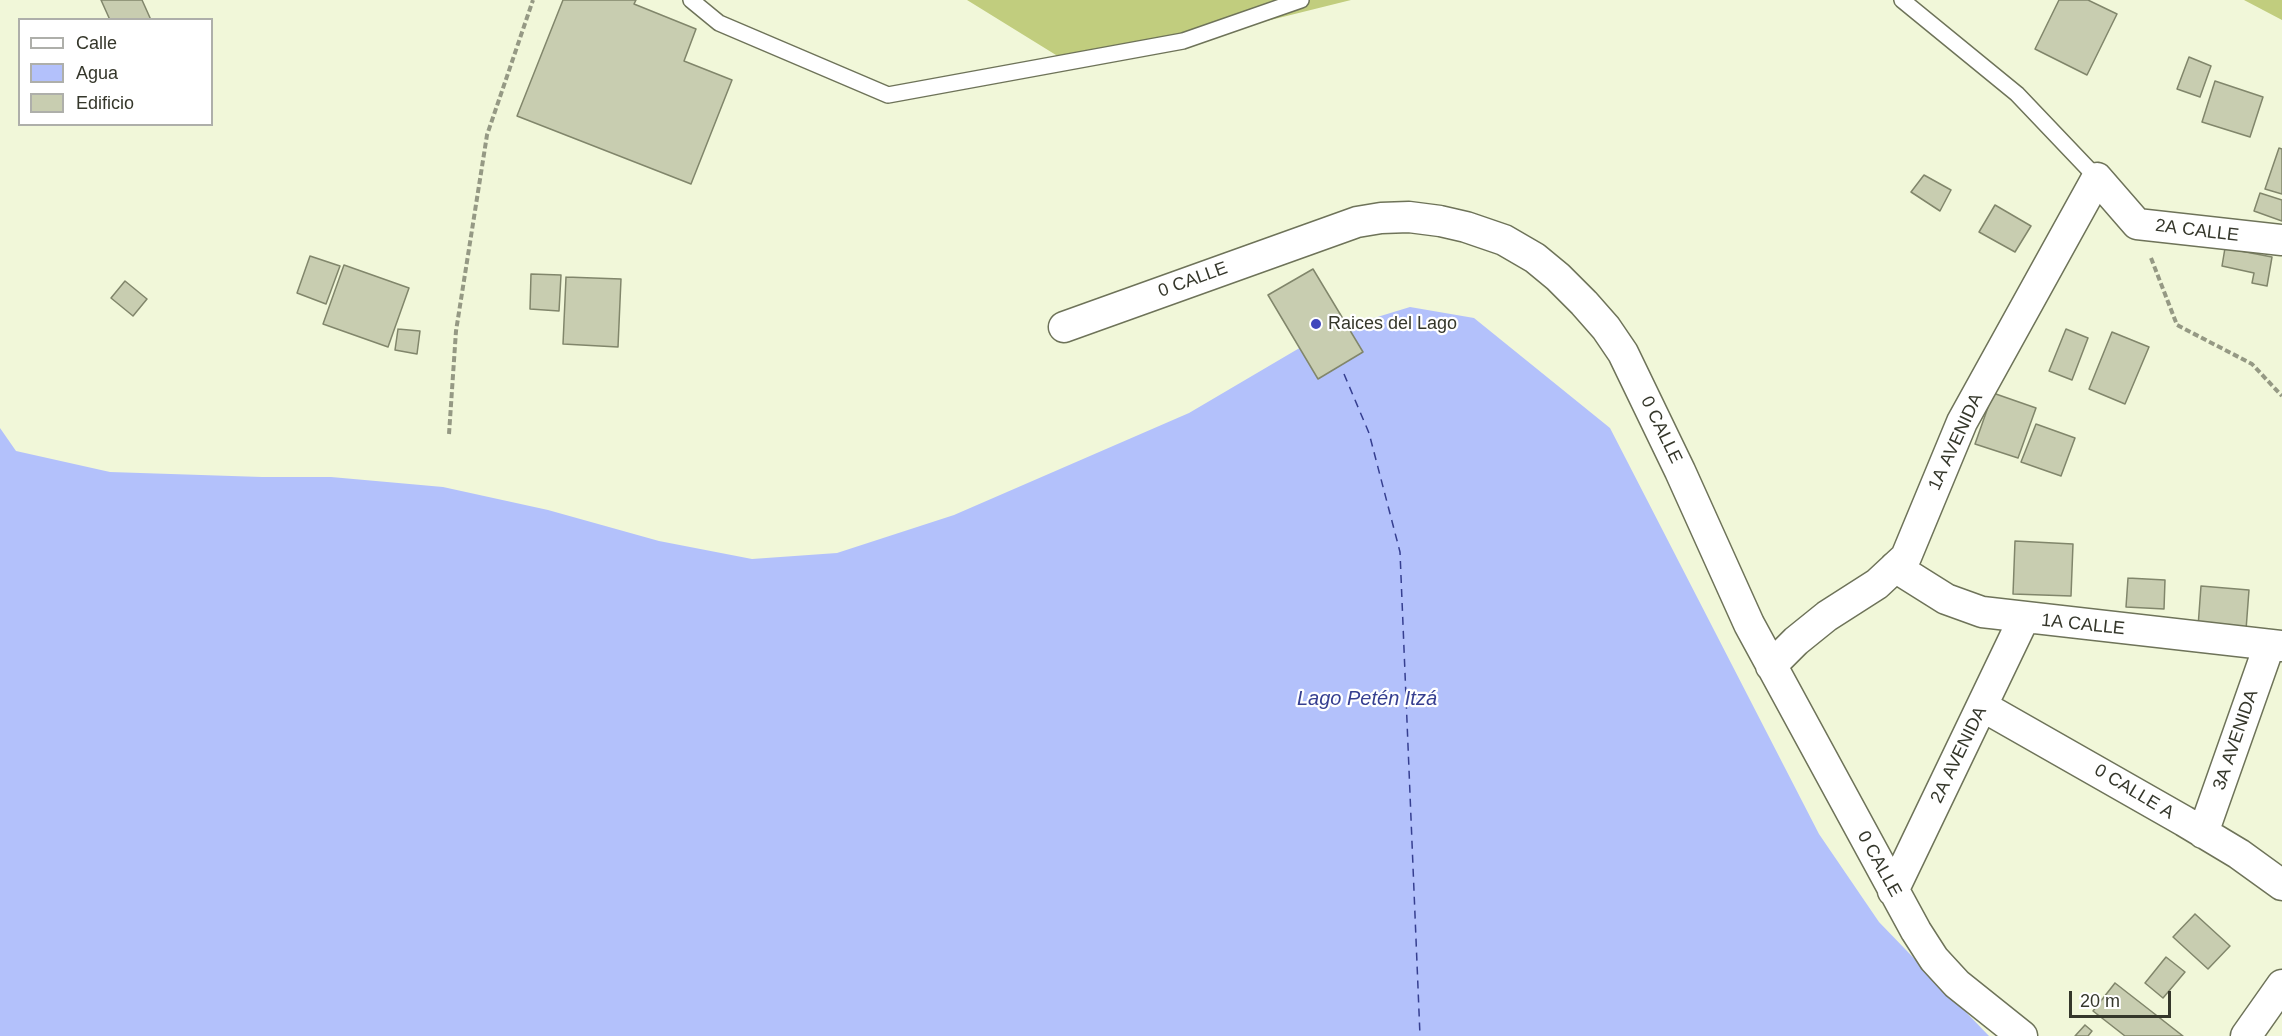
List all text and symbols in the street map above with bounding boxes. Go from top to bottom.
legend [18,18,213,126]
text: Calle [76,33,117,53]
text: Agua [76,63,118,83]
text: Edificio [76,93,134,113]
street label: 2A CALLE [2154,215,2240,247]
street label: 0 CALLE [1155,258,1231,302]
place label: Raices del Lago [1328,313,1457,335]
marker: Raices del Lago [1309,317,1323,331]
street label: 1A AVENIDA [1924,390,1988,494]
street label: 0 CALLE [1636,393,1686,467]
street label: 1A CALLE [2040,610,2126,640]
water label: Lago Petén Itzá [1297,687,1437,711]
street label: 3A AVENIDA [2209,687,2263,793]
street label: 2A AVENIDA [1926,703,1992,807]
street label: 0 CALLE A [2090,760,2178,824]
street label: 0 CALLE [1852,827,1906,901]
scale bar [2072,979,2174,1017]
text: 20 m [2080,991,2120,1011]

